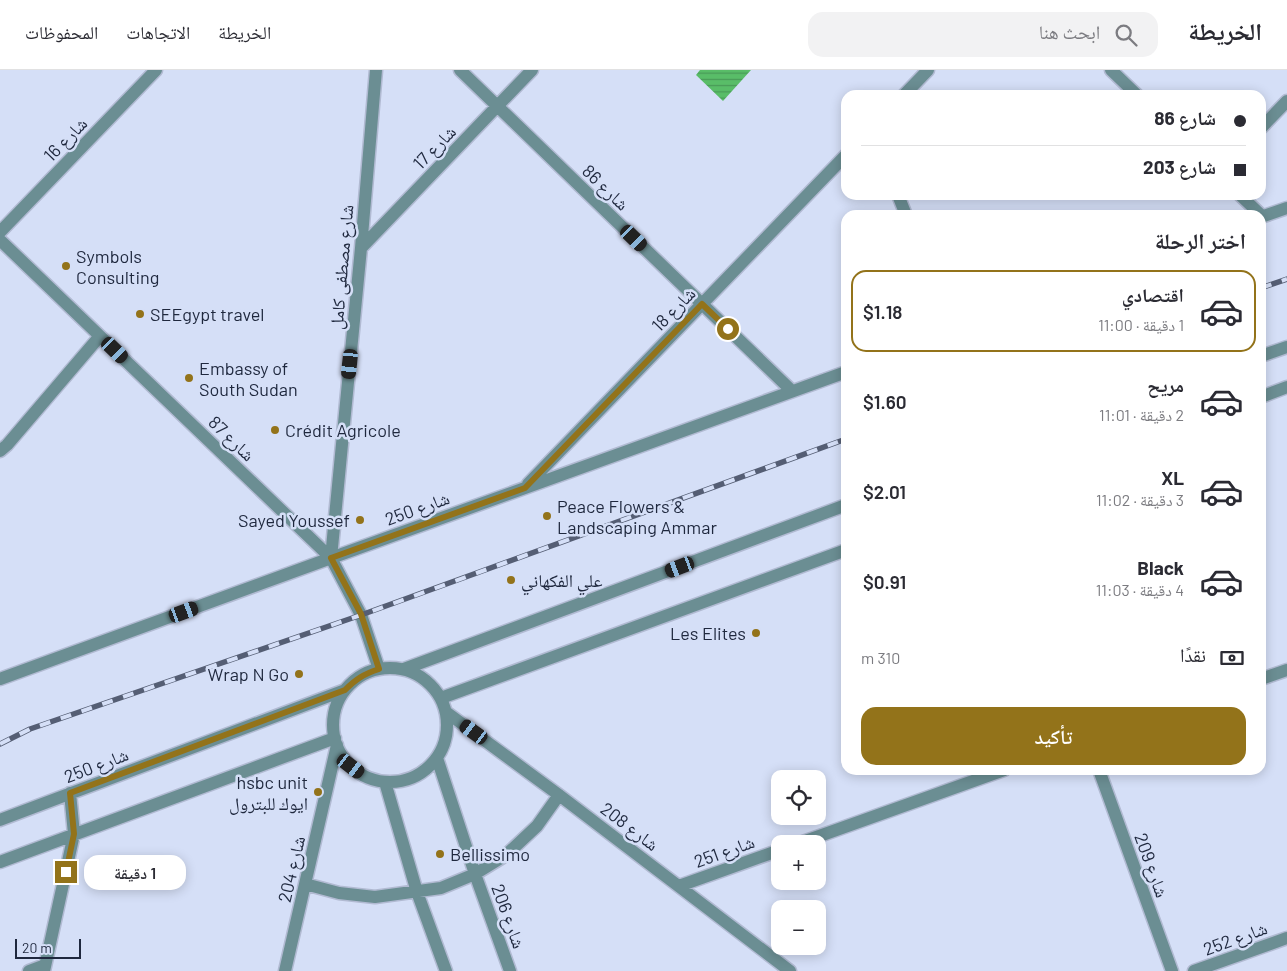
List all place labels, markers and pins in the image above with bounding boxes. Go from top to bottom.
place label: Symbols Consulting [76,245,159,288]
marker: Symbols Consulting [60,260,72,272]
place label: SEEgypt travel [150,303,264,325]
marker: SEEgypt travel [134,308,146,320]
place label: Embassy of South Sudan [199,357,298,400]
marker: Embassy of South Sudan [183,372,195,384]
place label: Crédit Agricole [285,419,401,441]
marker: Crédit Agricole [269,424,281,436]
place label: Peace Flowers & Landscaping Ammar [557,495,717,538]
place label: Sayed Youssef [238,509,350,531]
marker: Peace Flowers & Landscaping Ammar [541,510,553,522]
marker: Sayed Youssef [354,514,366,526]
place label: علي الفكهاني [521,569,603,596]
marker: علي الفكهاني [505,574,517,586]
place label: Les Elites [670,622,746,644]
marker: Les Elites [750,627,762,639]
place label: Wrap N Go [208,663,289,685]
marker: Wrap N Go [293,668,305,680]
place label: hsbc unit ايوك للبترول [229,771,308,815]
marker: hsbc unit ايوك للبترول [312,786,324,798]
place label: Bellissimo [450,843,530,865]
marker: Bellissimo [434,848,446,860]

